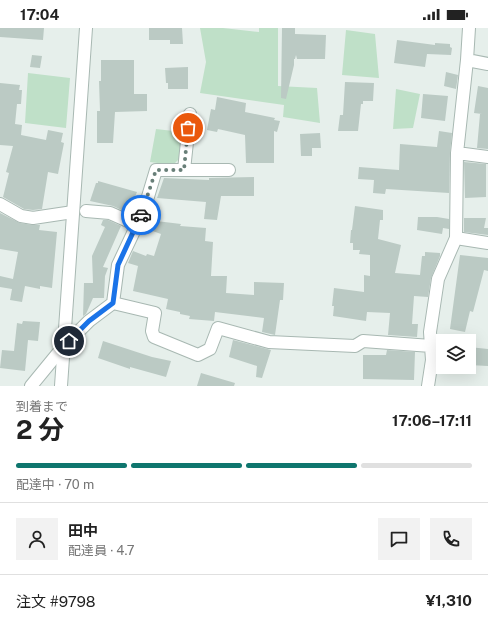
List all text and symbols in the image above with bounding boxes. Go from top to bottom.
text: 17:04 [20,6,59,23]
pin [171,111,205,145]
icon: bag [177,117,199,139]
courier [121,195,161,235]
icon: car [130,204,152,226]
pin [52,324,86,358]
icon: home [58,330,80,352]
map controls [436,334,476,374]
button: layers [436,334,476,374]
text: 到着まで [16,399,68,414]
text: 17:06–17:11 [392,412,472,429]
text: 2 分 [16,414,64,445]
text: 配達中 · 70 m [16,477,94,492]
button: person [16,518,58,560]
button: chat [378,518,420,560]
button: phone [430,518,472,560]
text: 田中 [68,522,98,539]
text: 配達員 · 4.7 [68,543,134,558]
text: ¥1,310 [425,592,472,609]
text: 注文 #9798 [16,593,95,610]

